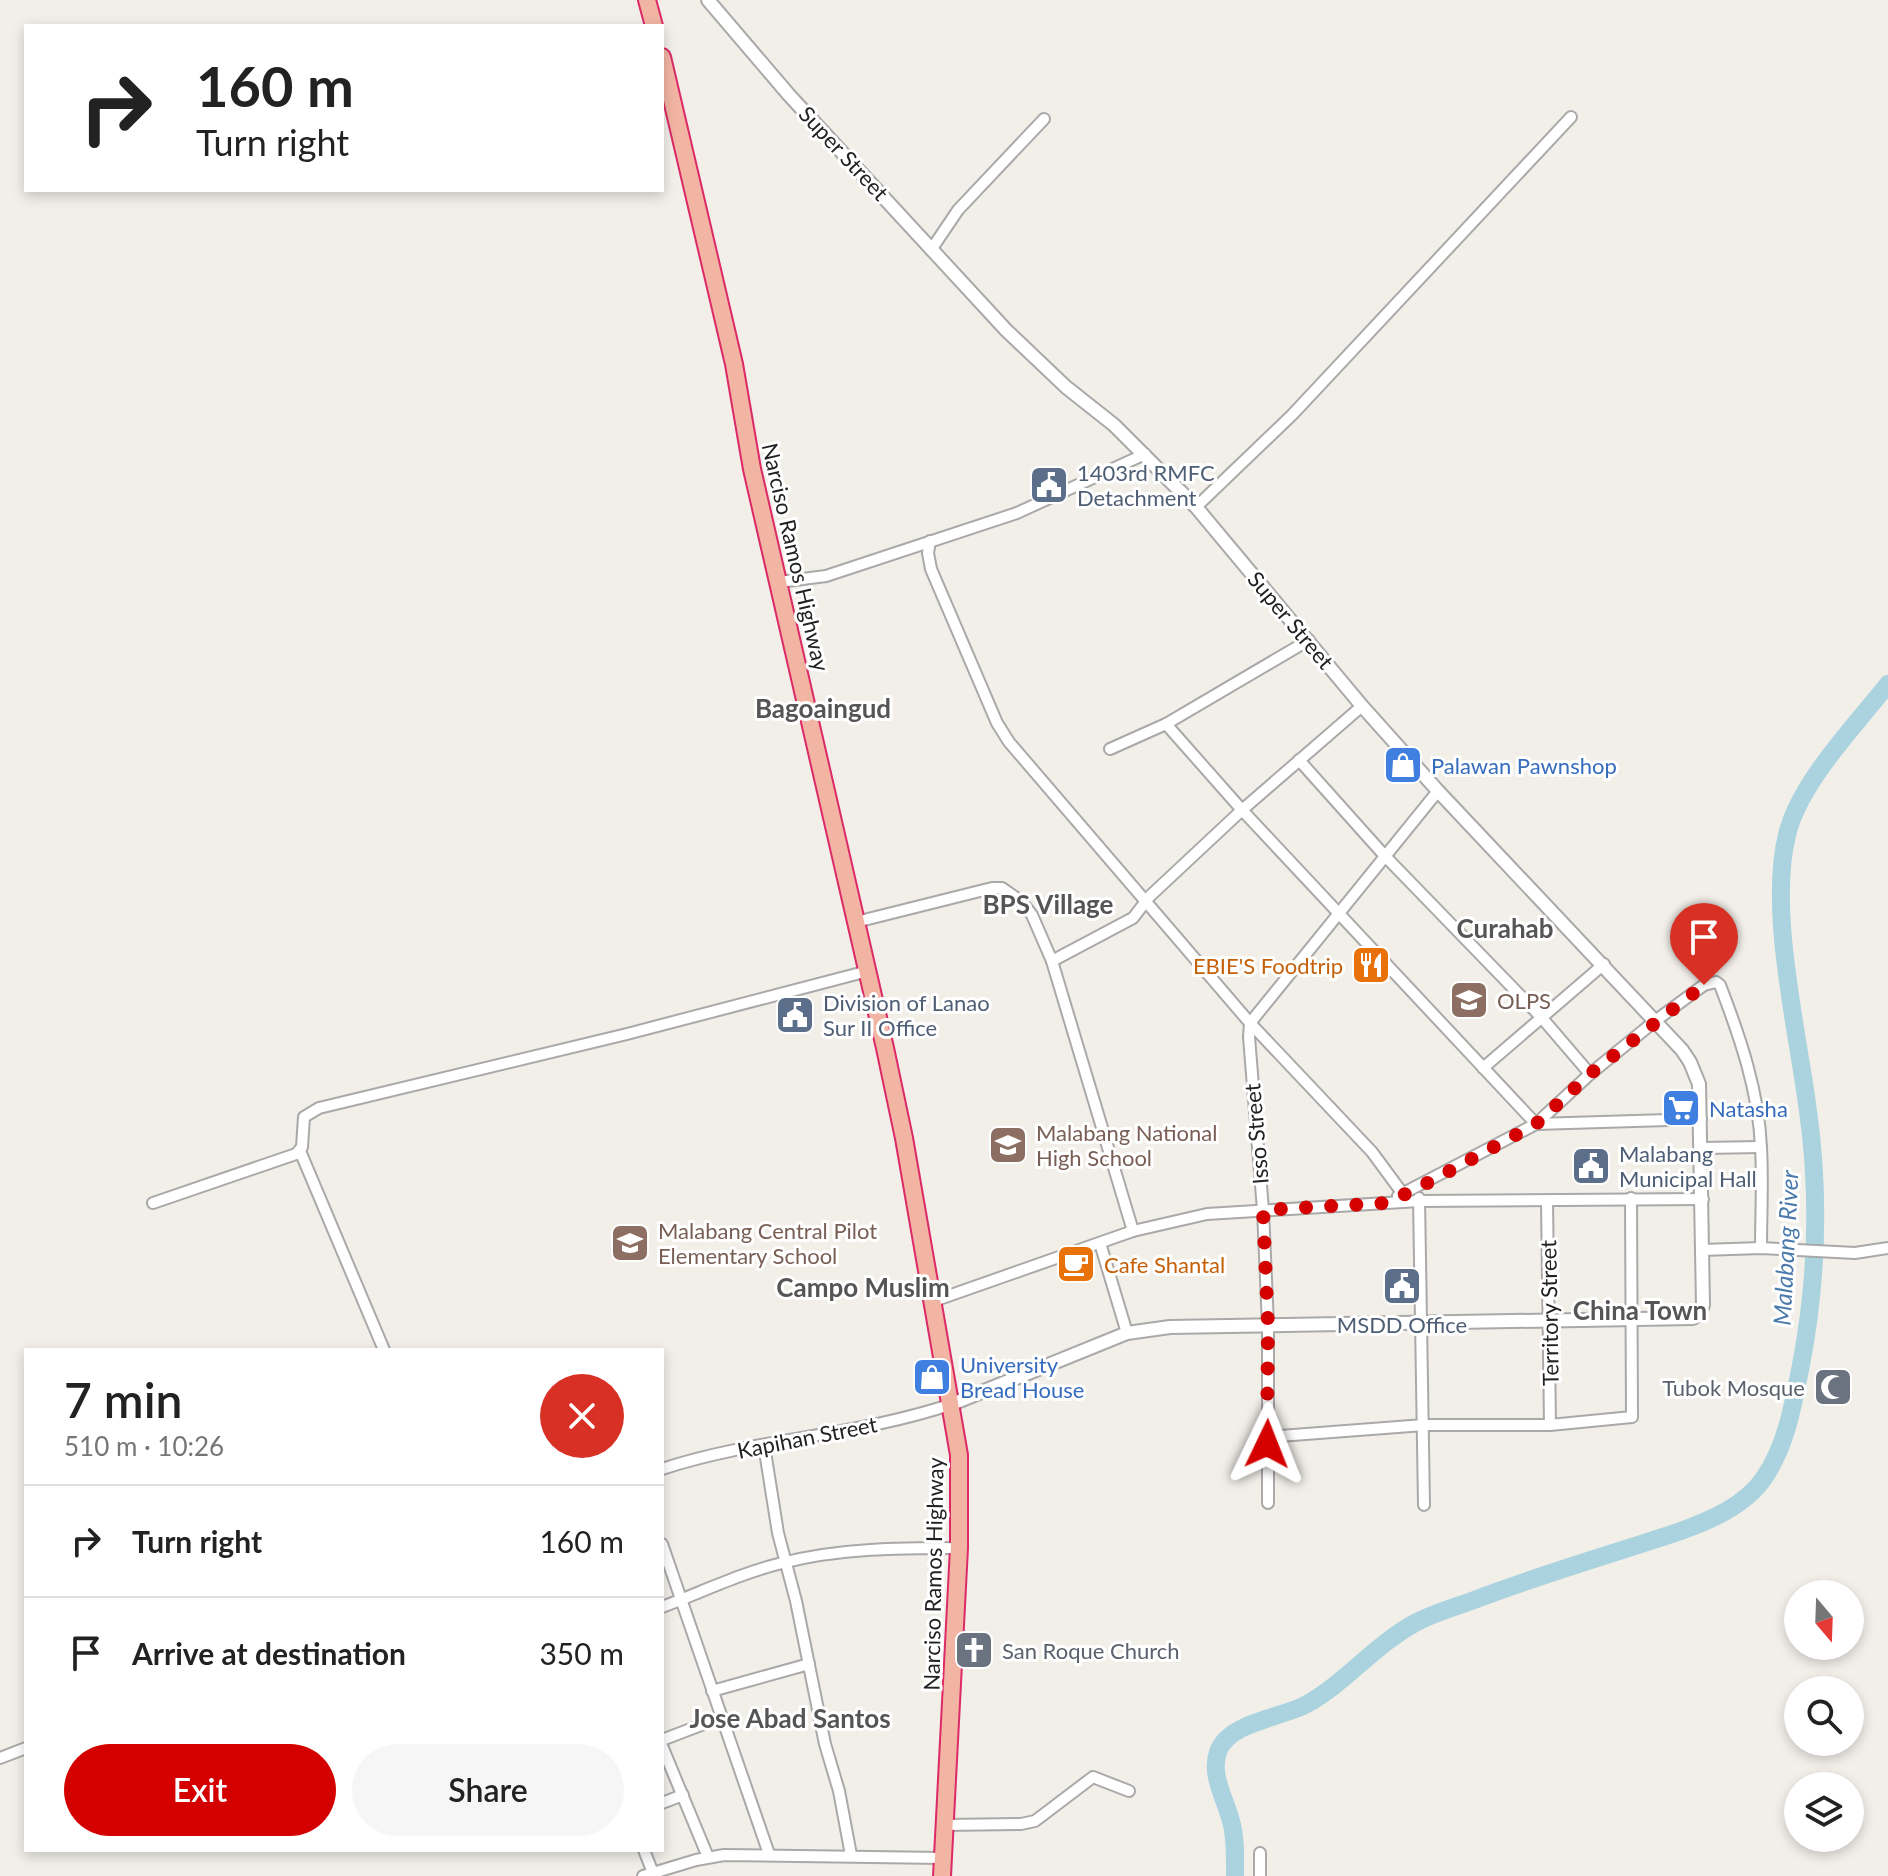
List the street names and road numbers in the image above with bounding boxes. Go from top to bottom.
street label: Super Street [794,100,895,206]
street label: Narciso Ramos Highway [757,440,836,674]
street label: Super Street [1242,566,1340,674]
street label: Isso Street [1238,1082,1274,1185]
street label: Territory Street [1534,1240,1564,1386]
street label: Kapihan Street [735,1410,879,1464]
street label: Narciso Ramos Highway [917,1456,949,1691]

